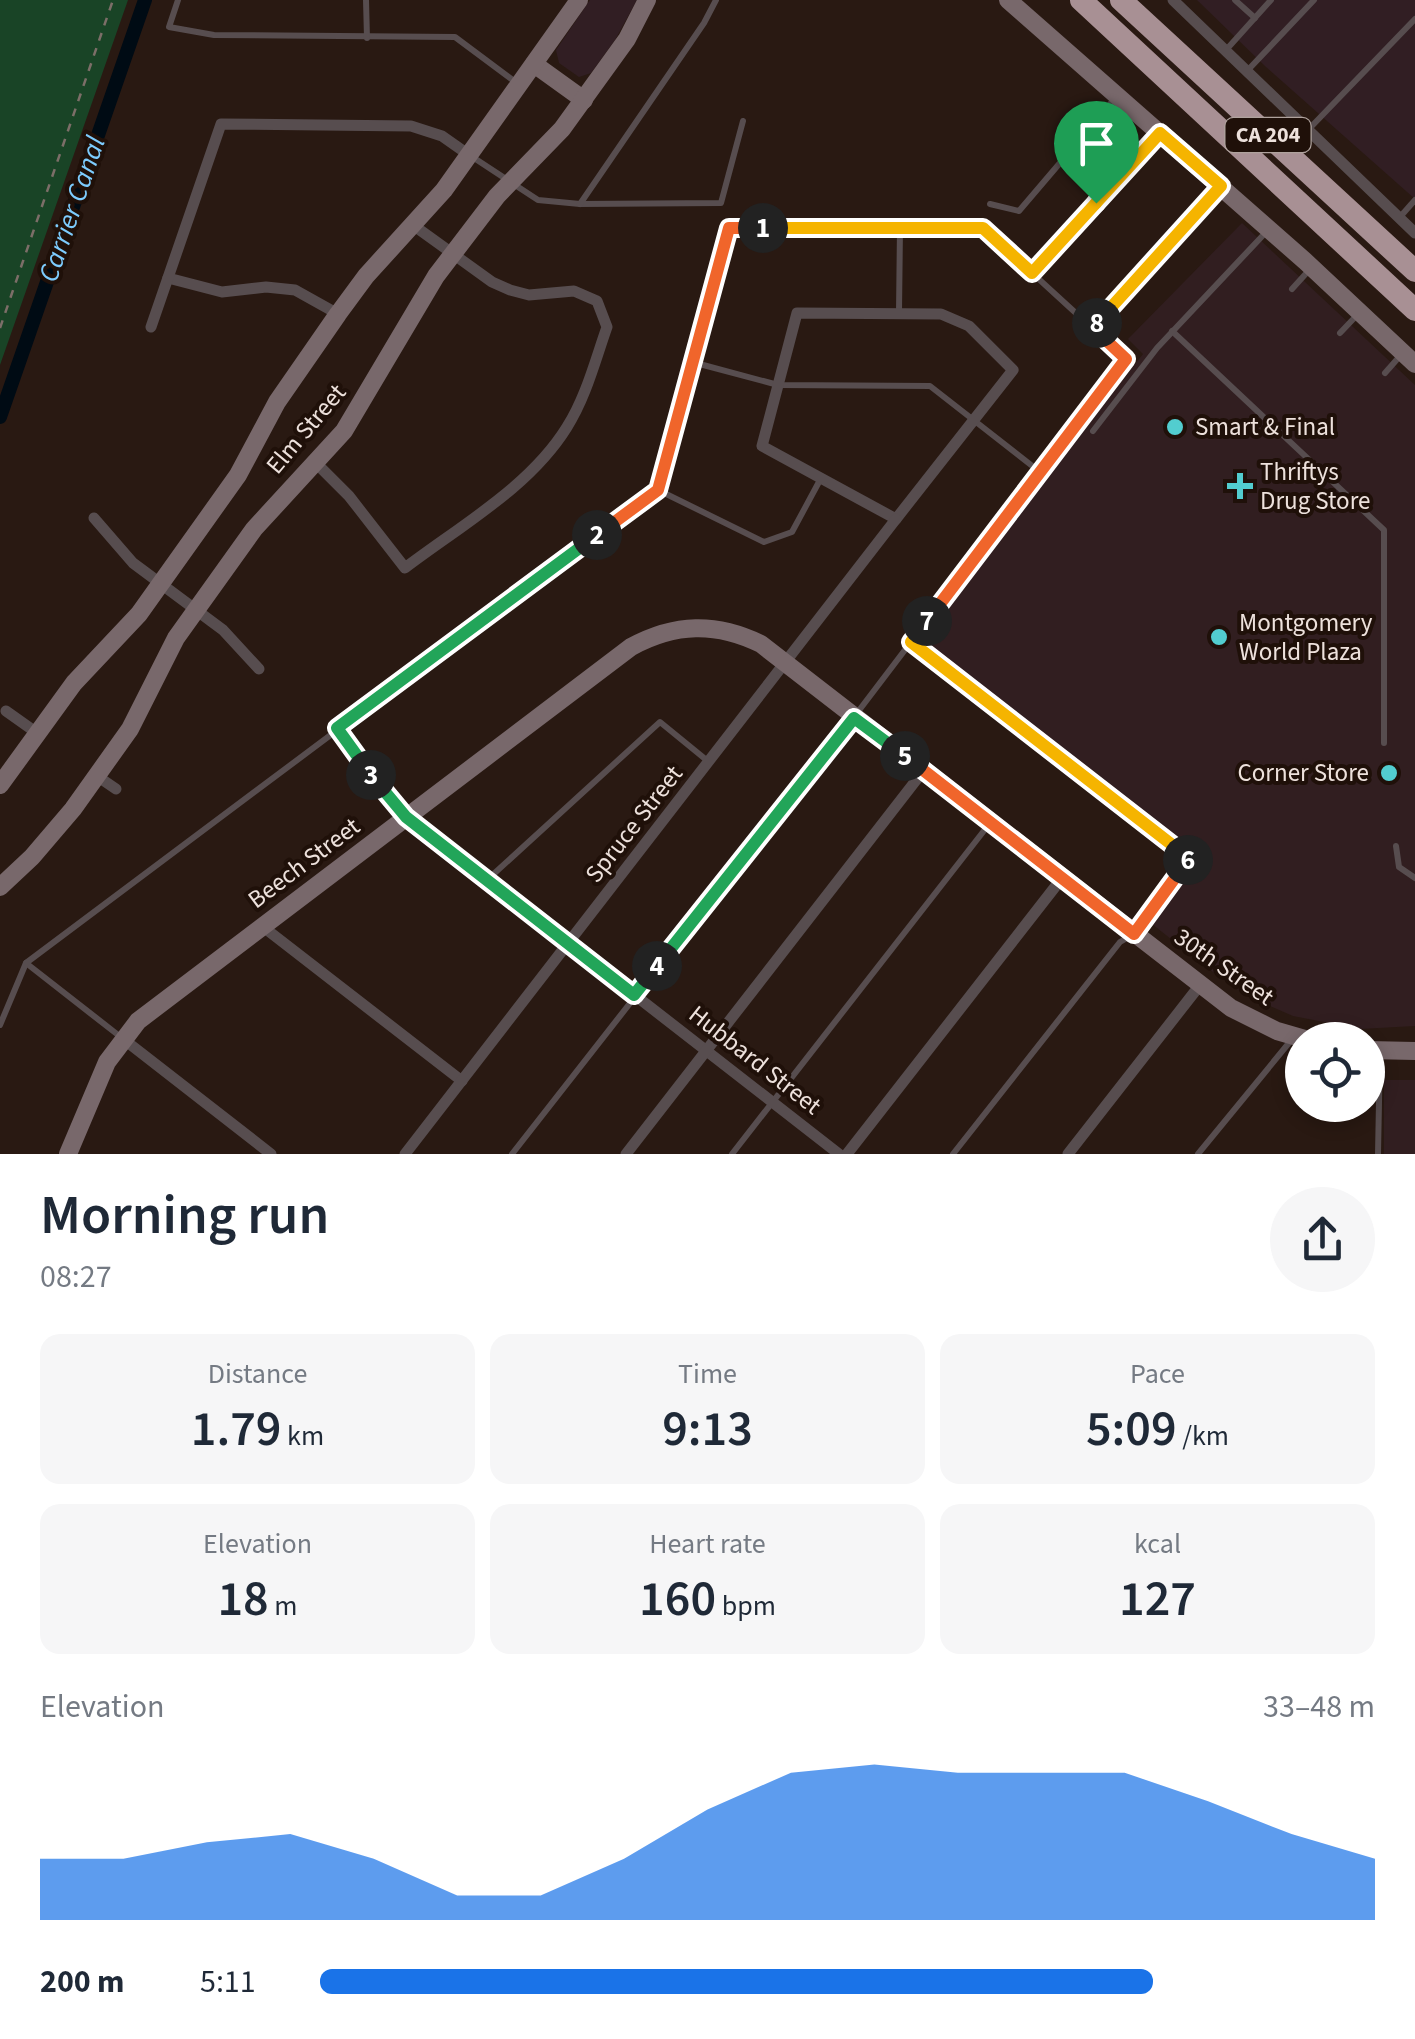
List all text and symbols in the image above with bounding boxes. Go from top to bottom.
pin [1054,101,1139,204]
icon: arrive [1069,116,1124,171]
road number: CA 204 [1226,118,1310,152]
water label: Carrier Canal [28,131,116,287]
pin: 1 [738,203,788,253]
text: 1 [756,208,770,248]
pin: 8 [1072,298,1122,348]
text: 8 [1090,303,1104,343]
street label: Elm Street [258,376,355,482]
place label: Smart & Final [1195,409,1335,445]
marker: Smart & Final [1164,416,1186,438]
place label: Thriftys Drug Store [1260,454,1371,519]
marker: Thriftys Drug Store [1229,475,1251,497]
pin: 2 [572,510,622,560]
text: 2 [590,515,604,555]
pin: 7 [902,596,952,646]
text: 7 [920,601,934,641]
place label: Montgomery World Plaza [1239,605,1373,670]
marker: Montgomery World Plaza [1208,626,1230,648]
pin: 5 [880,731,930,781]
text: 5 [898,736,912,776]
pin: 3 [346,750,396,800]
text: 3 [364,755,378,795]
place label: Corner Store [1238,755,1369,791]
street label: Spruce Street [577,757,692,890]
marker: Corner Store [1378,762,1400,784]
street label: Beech Street [240,809,368,917]
pin: 6 [1163,835,1213,885]
text: 6 [1181,840,1195,880]
street label: 30th Street [1167,919,1282,1015]
pin: 4 [632,941,682,991]
text: 4 [650,946,664,986]
street label: Hubbard Street [681,997,829,1124]
map controls [1285,1022,1385,1122]
button: locate [1285,1022,1385,1122]
text: Morning run [40,1177,329,1255]
button: share [1270,1187,1375,1292]
text: 08:27 [40,1254,112,1300]
text: Distance [208,1354,307,1394]
text: Time [678,1354,737,1394]
text: Pace [1130,1354,1185,1394]
text: 1.79 [191,1394,282,1465]
text: 9:13 [662,1394,753,1465]
text: 5:09 [1086,1394,1177,1465]
text: km [282,1416,324,1456]
text: /km [1177,1416,1229,1456]
text: Elevation [203,1524,312,1564]
text: Heart rate [649,1524,766,1564]
text: kcal [1134,1524,1181,1564]
text: 18 [217,1564,269,1635]
text: 160 [639,1564,716,1635]
text: 127 [1119,1564,1196,1635]
text: m [269,1586,298,1626]
text: bpm [716,1586,776,1626]
text: Elevation [40,1684,165,1730]
text: 33–48 m [1263,1684,1375,1730]
text: 200 m [40,1959,125,2005]
text: 5:11 [200,1959,256,2005]

